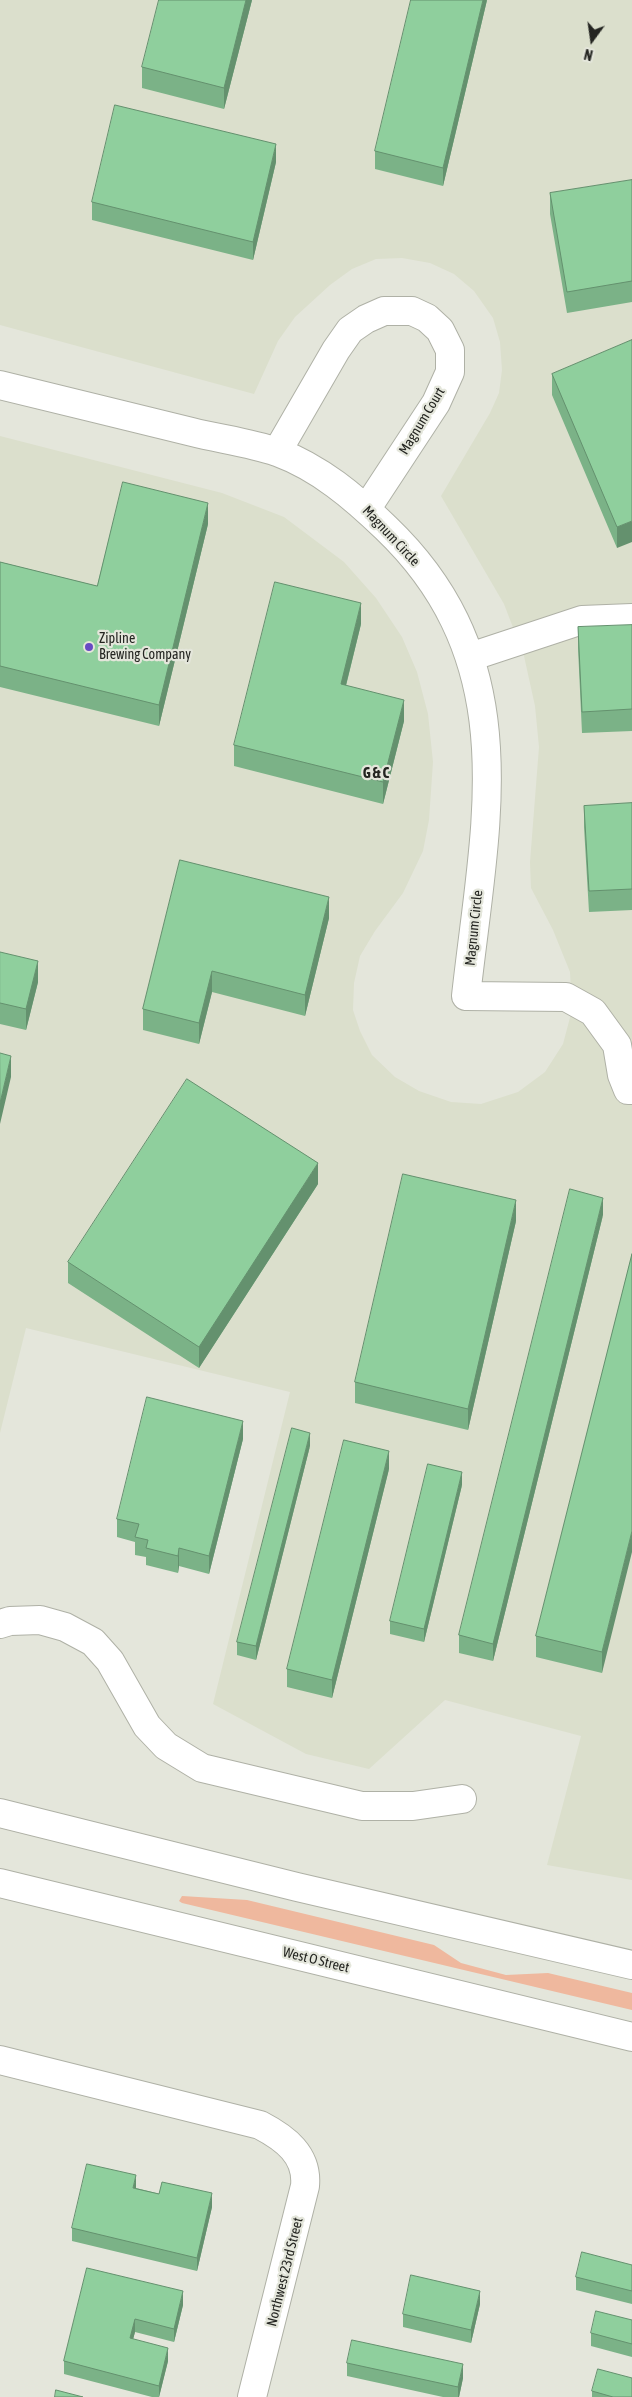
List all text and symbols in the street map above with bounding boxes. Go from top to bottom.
north arrow [567,15,617,65]
text: N [582,46,594,63]
street label: Magnum Court [395,384,449,458]
street label: Magnum Circle [359,502,423,570]
place label: Zipline Brewing Company [99,631,191,664]
marker: Zipline Brewing Company [83,641,95,653]
district label: G & C [363,764,389,782]
street label: Magnum Circle [462,889,486,967]
street label: West O Street [281,1944,351,1976]
street label: Northwest 23rd Street [263,2216,307,2328]

